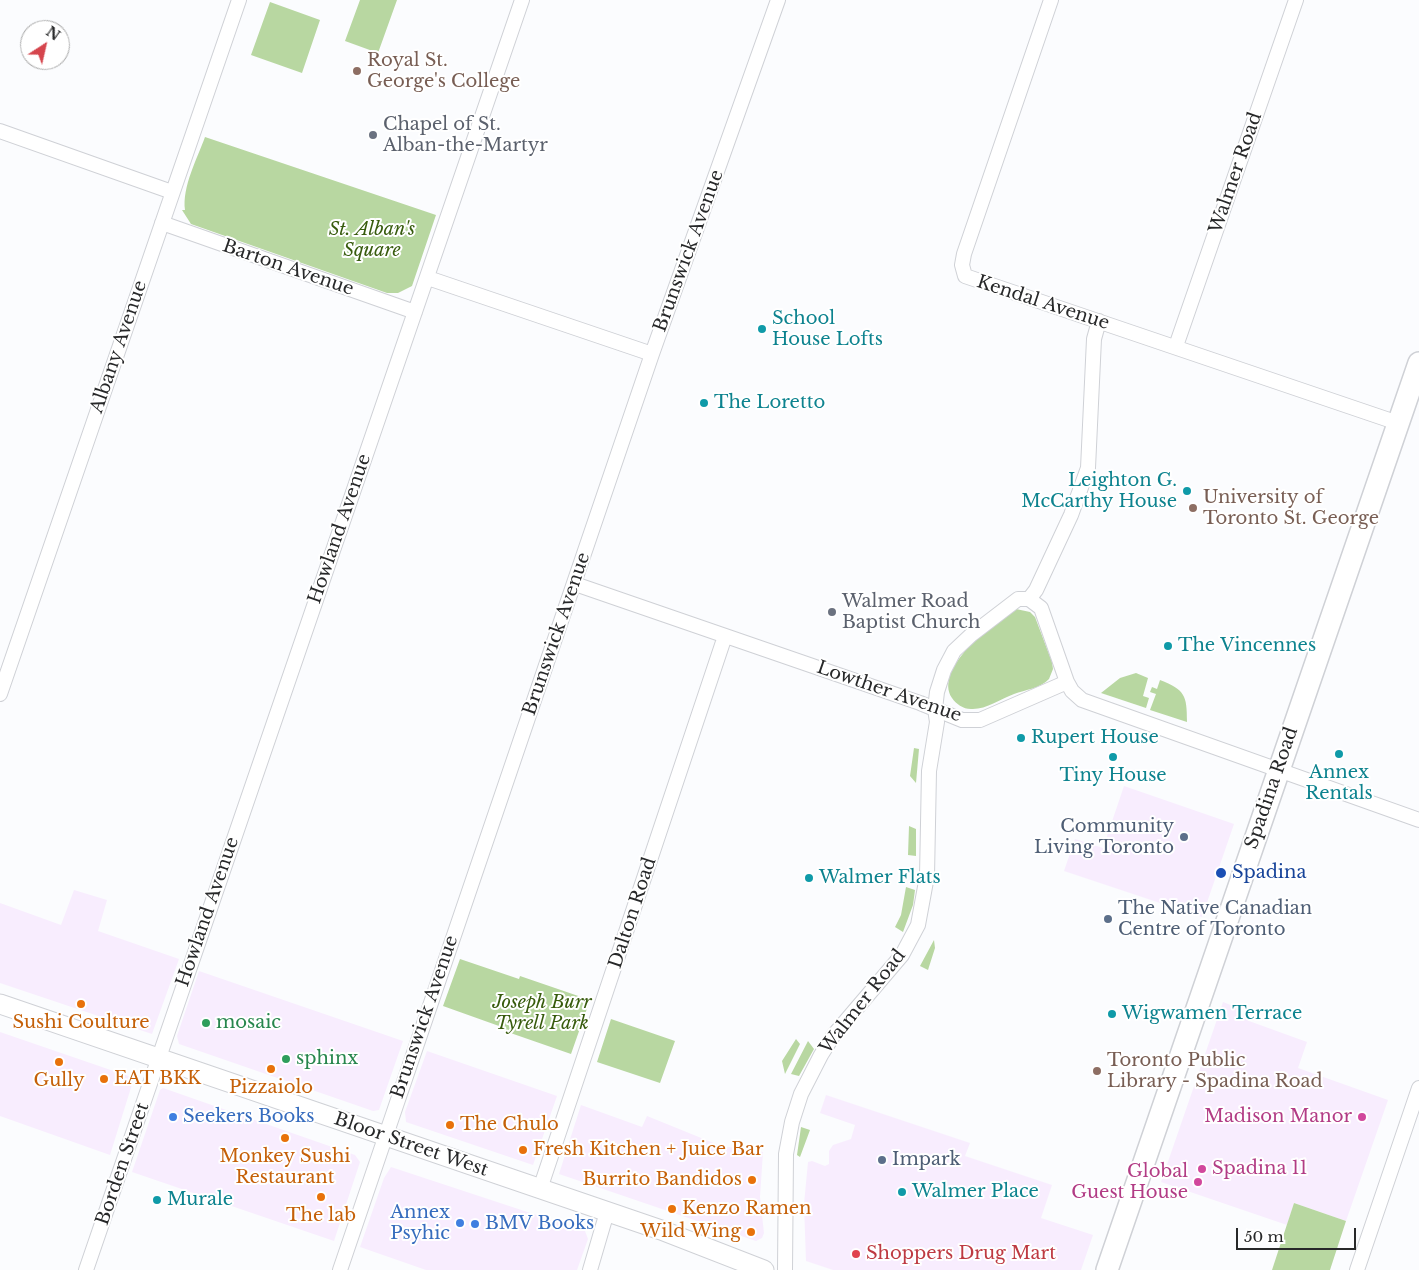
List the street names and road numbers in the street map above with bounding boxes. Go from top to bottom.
street label: Walmer Road [1205,110,1267,236]
street label: Brunswick Avenue [650,167,728,335]
street label: Barton Avenue [220,235,356,301]
street label: Kendal Avenue [974,271,1112,335]
street label: Albany Avenue [86,278,152,416]
street label: Howland Avenue [304,451,376,607]
street label: Brunswick Avenue [519,550,595,718]
street label: Lowther Avenue [814,657,964,727]
street label: Spadina Road [1241,724,1303,852]
street label: Howland Avenue [172,834,244,990]
street label: Dalton Road [605,855,661,971]
street label: Brunswick Avenue [387,933,463,1101]
street label: Walmer Road [815,945,911,1059]
street label: Borden Street [92,1100,154,1228]
street label: Bloor Street West [331,1109,491,1181]

